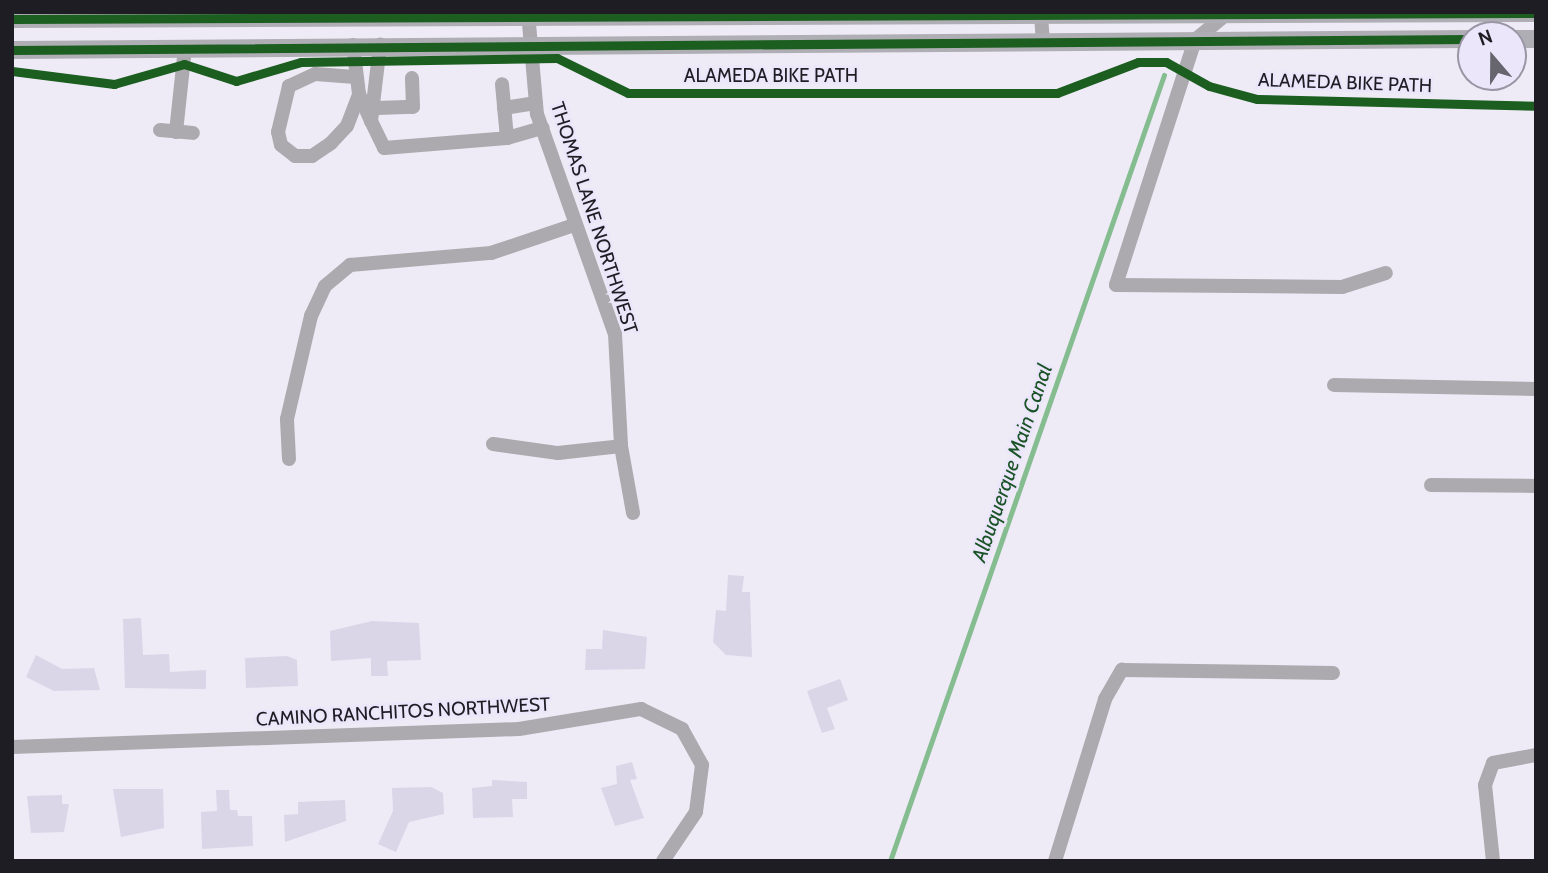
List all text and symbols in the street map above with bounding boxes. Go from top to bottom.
north arrow [1457,21,1527,91]
text: N [1475,25,1496,51]
street label: ALAMEDA BIKE PATH [684,65,858,87]
street label: ALAMEDA BIKE PATH [1257,69,1433,97]
street label: THOMAS LANE NORTHWEST [546,99,642,337]
water label: Albuquerque Main Canal [966,361,1058,565]
street label: CAMINO RANCHITOS NORTHWEST [255,693,551,731]

